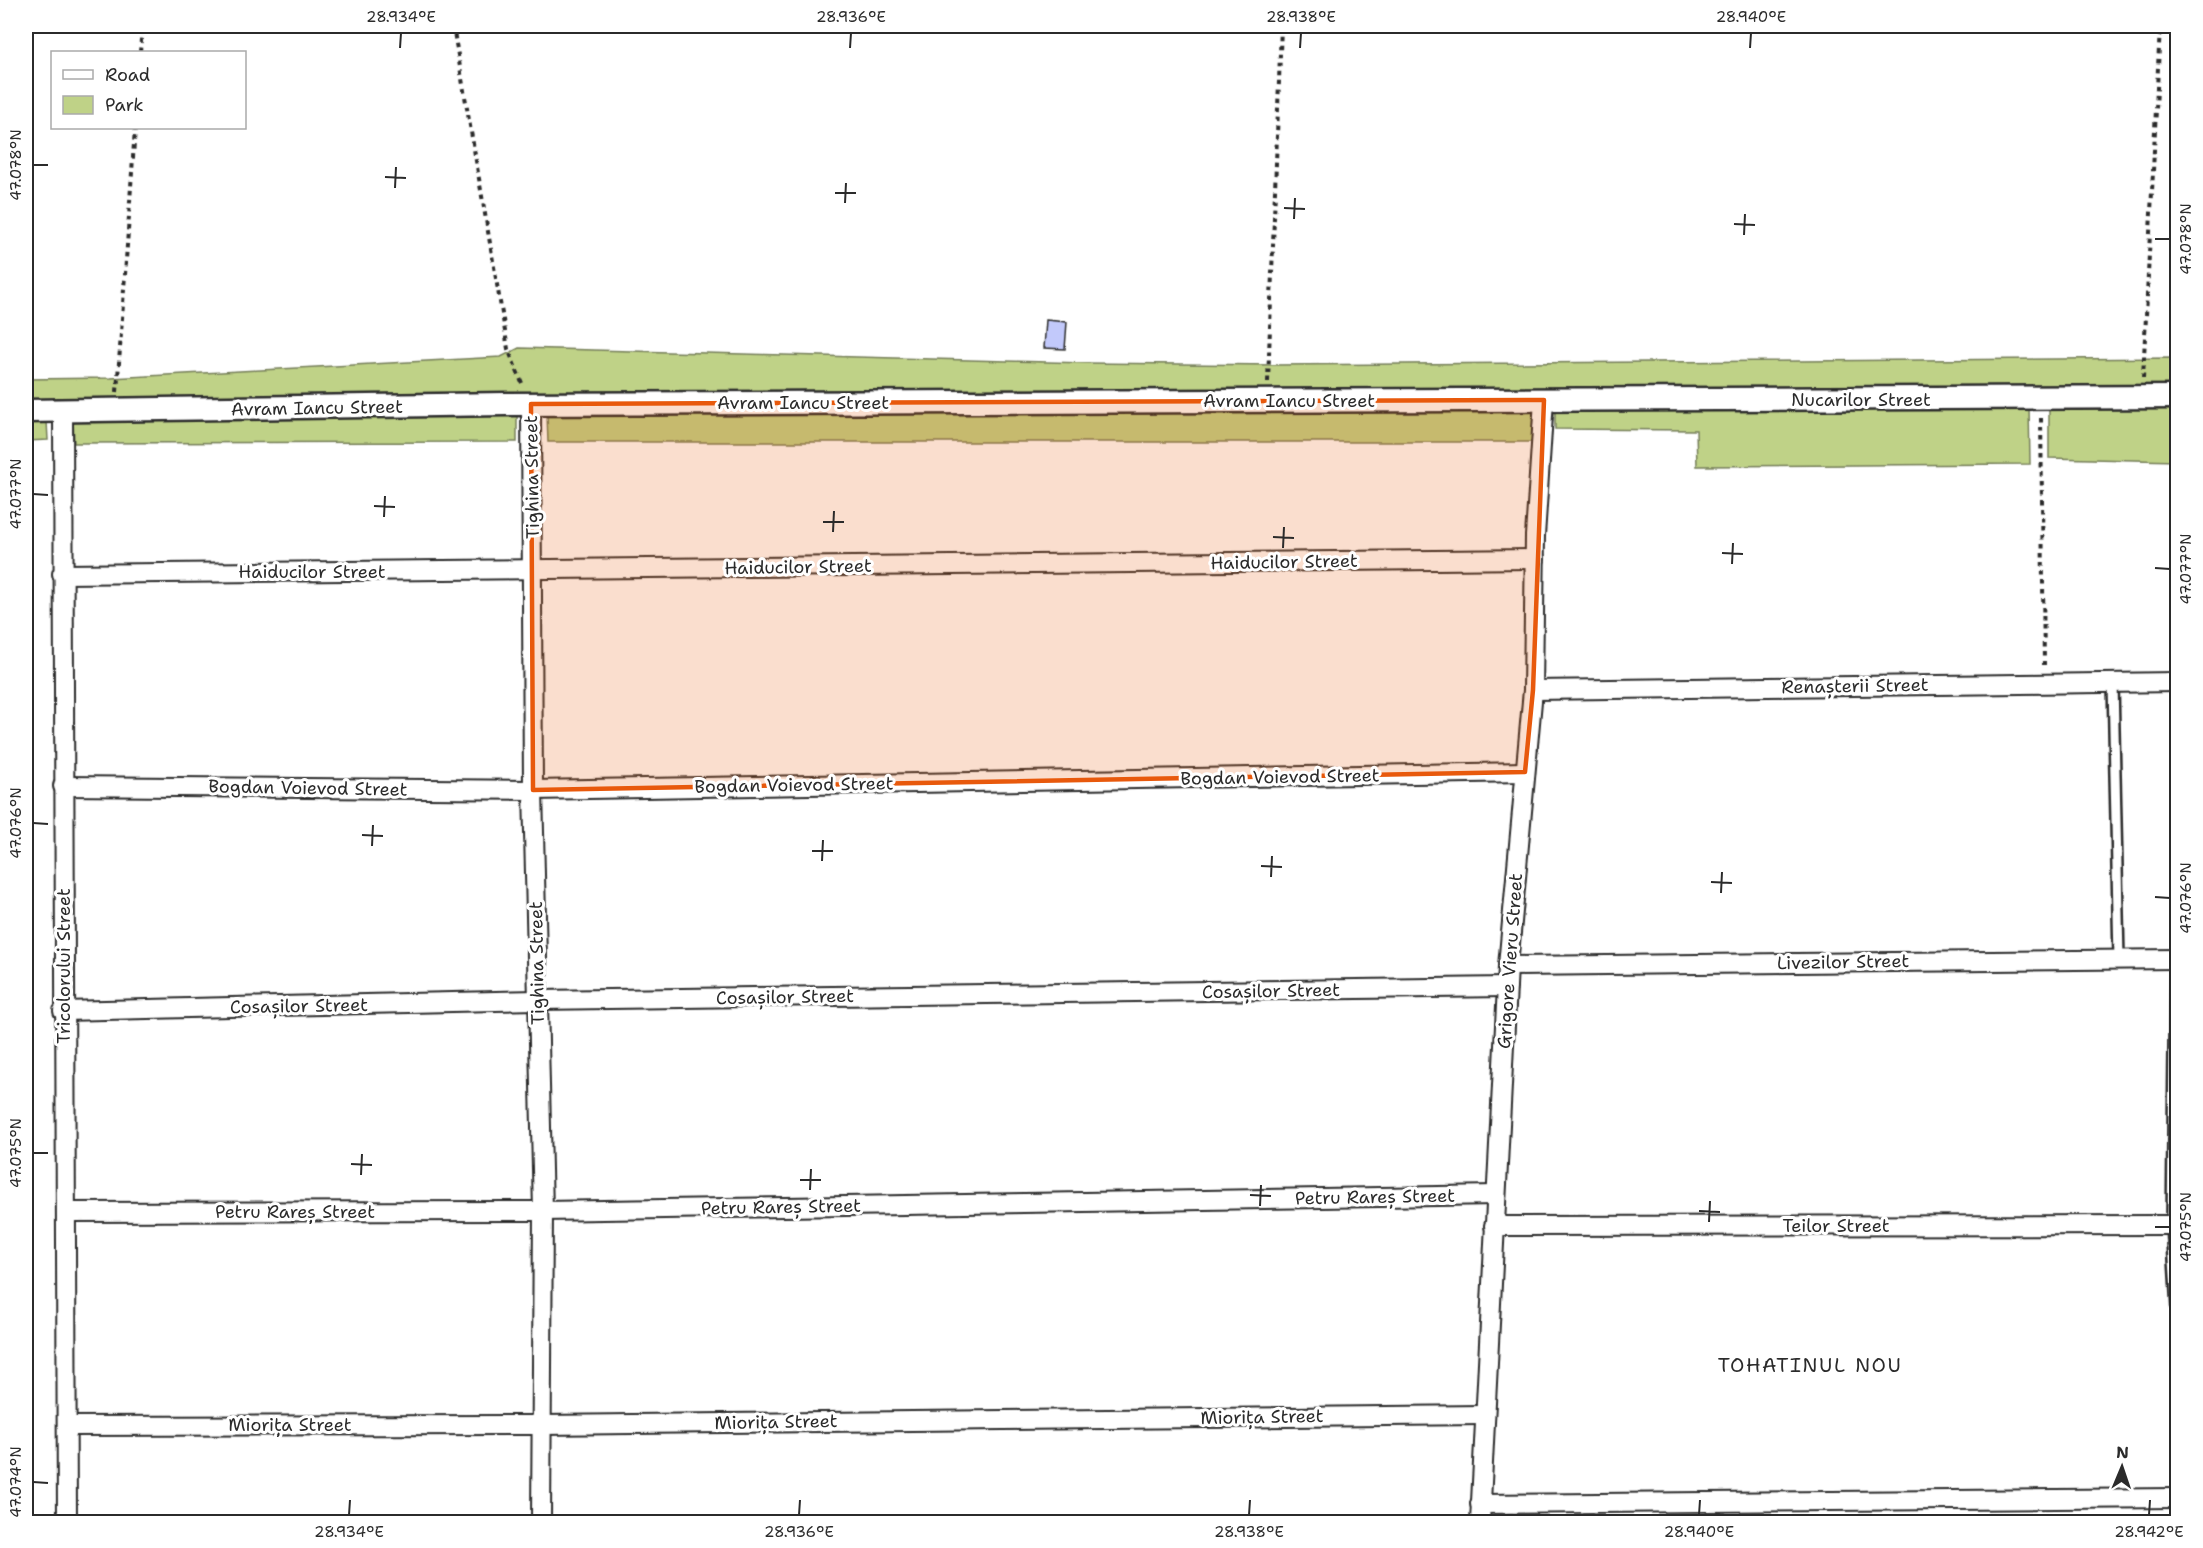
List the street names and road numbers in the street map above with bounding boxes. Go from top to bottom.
street label: Nucarilor Street [1791,388,1931,412]
street label: Avram Iancu Street [1203,389,1375,413]
street label: Avram Iancu Street [717,391,889,415]
street label: Avram Iancu Street [231,394,403,422]
street label: Tighina Street [519,415,545,539]
street label: Haiducilor Street [1210,549,1358,575]
street label: Haiducilor Street [724,554,872,580]
street label: Haiducilor Street [238,560,386,584]
street label: Renașterii Street [1781,673,1929,699]
street label: Bogdan Voievod Street [1180,763,1380,791]
street label: Bogdan Voievod Street [694,771,894,799]
street label: Bogdan Voievod Street [208,774,408,802]
street label: Grigore Vieru Street [1492,872,1528,1050]
street label: Tricolorului Street [52,888,76,1044]
street label: Tighina Street [524,901,550,1025]
street label: Livezilor Street [1777,949,1909,975]
street label: Cosașilor Street [1202,978,1340,1004]
street label: Cosașilor Street [716,984,854,1010]
street label: Cosașilor Street [230,993,368,1019]
street label: Petru Rareș Street [1295,1184,1455,1210]
street label: Petru Rareș Street [701,1194,861,1220]
street label: Petru Rareș Street [215,1200,375,1224]
street label: Teilor Street [1782,1214,1890,1238]
street label: Miorița Street [1200,1404,1324,1430]
street label: Miorița Street [714,1409,838,1435]
street label: Miorița Street [228,1413,352,1437]

